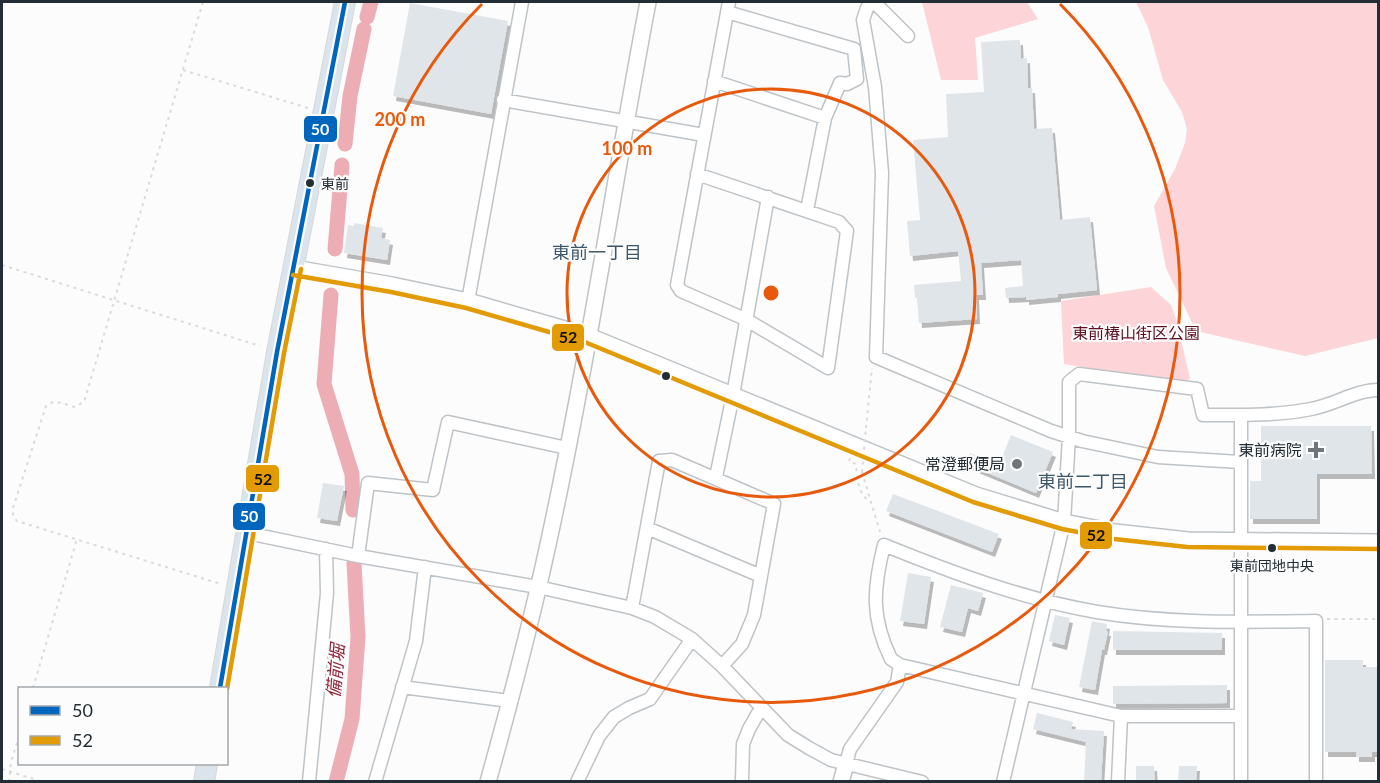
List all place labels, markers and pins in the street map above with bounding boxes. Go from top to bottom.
place label: 東前 [321,175,349,192]
marker: 東前 [304,177,316,189]
centre of rings [761,283,781,303]
unlabelled marker [660,370,672,382]
place label: 東前病院 [1238,440,1302,459]
marker: 東前病院 [1307,441,1325,459]
place label: 常澄郵便局 [925,454,1005,473]
marker: 常澄郵便局 [1010,457,1024,471]
marker: 東前団地中央 [1266,542,1278,554]
place label: 東前団地中央 [1230,557,1314,574]

